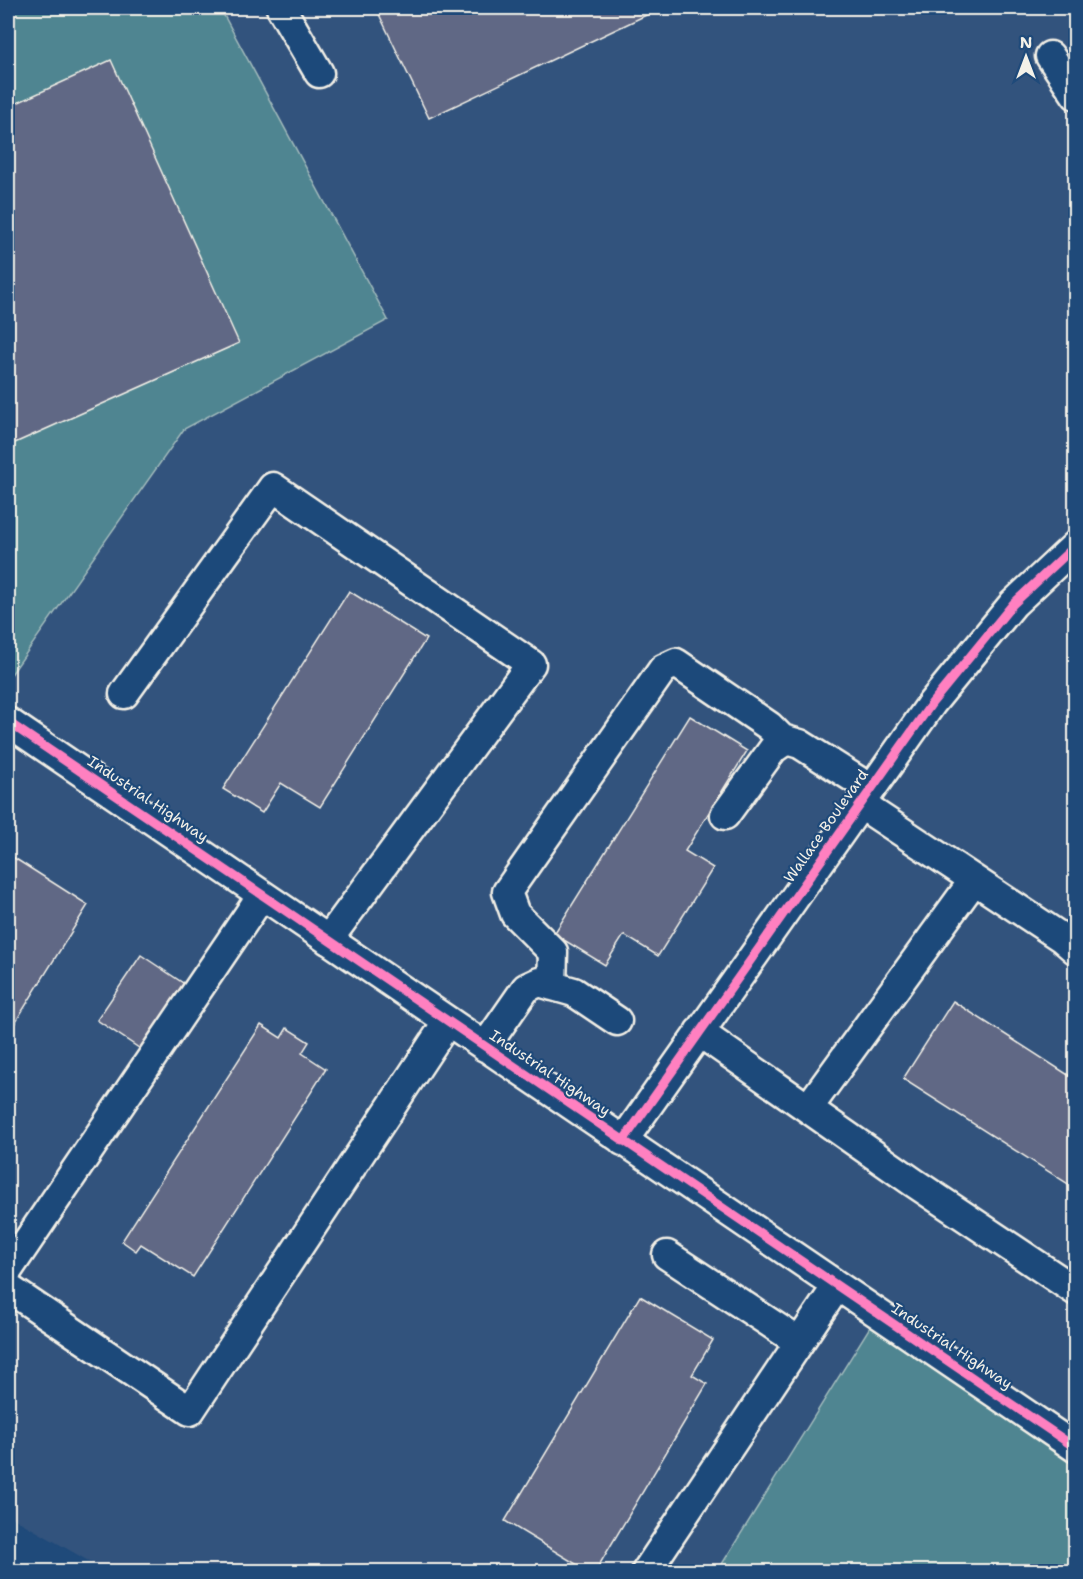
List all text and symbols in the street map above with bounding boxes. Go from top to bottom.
north arrow [996,27,1056,87]
text: N [1020,32,1032,53]
street label: Industrial Highway [84,751,212,847]
street label: Wallace Boulevard [779,765,873,887]
street label: Industrial Highway [486,1025,614,1121]
street label: Industrial Highway [888,1298,1016,1394]

